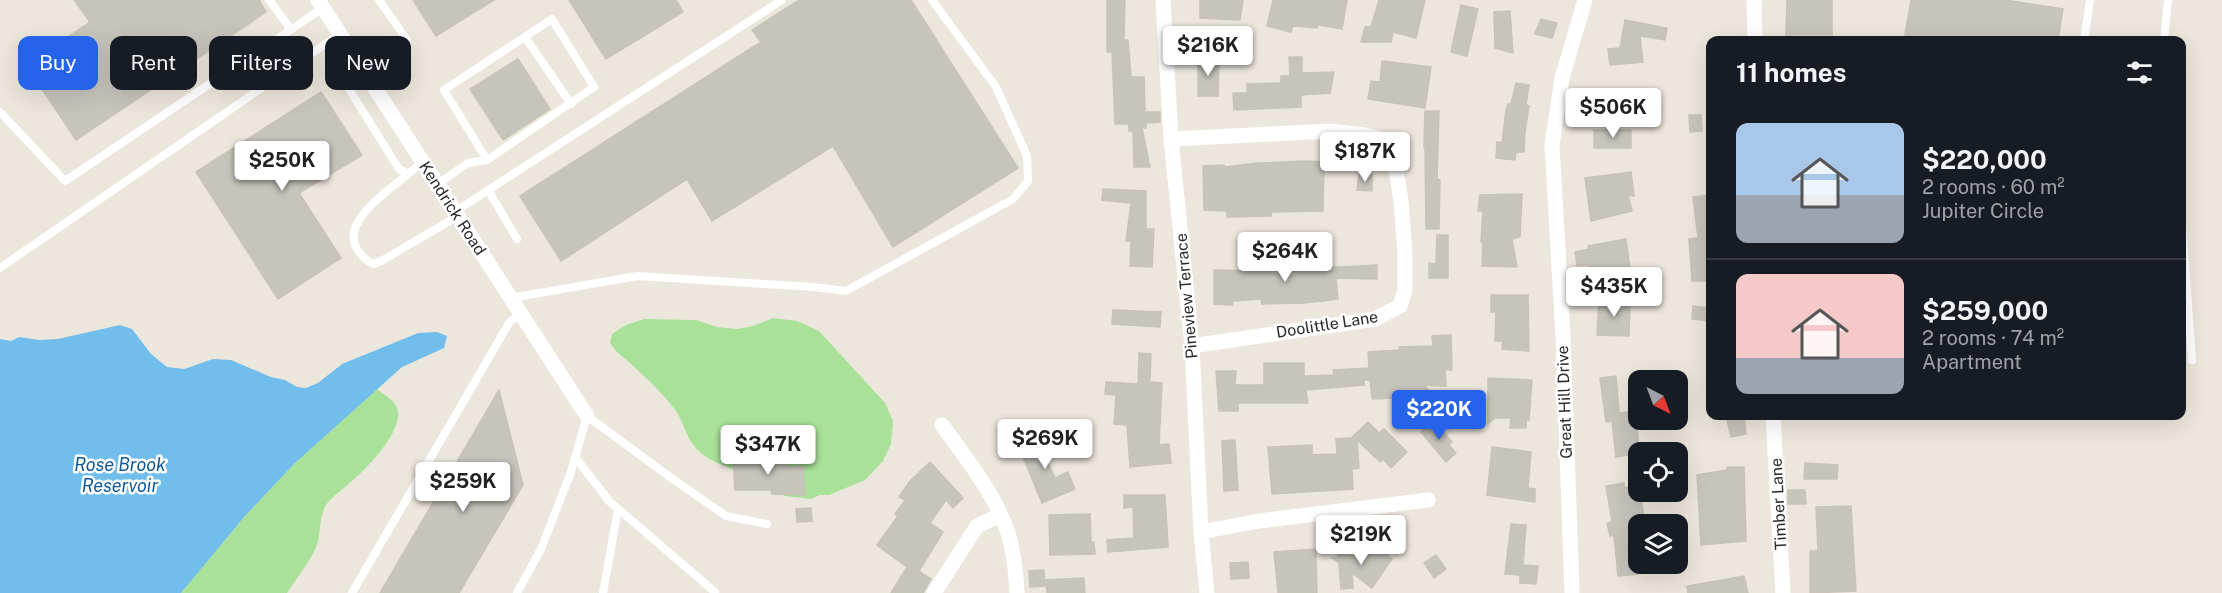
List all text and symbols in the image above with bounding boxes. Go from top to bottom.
pin: $216K [1166,26,1250,77]
text: $216K [1177,33,1239,57]
chip: Buy [18,36,98,90]
chip: Rent [110,36,197,90]
chip: Filters [209,36,313,90]
chip: New [325,36,411,90]
icon: filters [2123,56,2156,89]
text: 11 homes [1736,57,1846,88]
pin: $506K [1571,88,1655,139]
text: $506K [1579,95,1647,119]
pin: $187K [1323,132,1407,183]
text: $187K [1334,139,1396,163]
pin: $250K [240,141,324,192]
text: $220,000 [1922,144,2047,175]
icon: home [1784,147,1856,219]
text: $250K [248,148,316,172]
street label: Kendrick Road [415,158,490,259]
text: 2 rooms · 60 m² [1922,175,2065,199]
text: Jupiter Circle [1922,199,2044,223]
street label: Pineview Terrace [1172,232,1201,360]
pin: $264K [1243,232,1327,283]
text: $264K [1252,239,1318,263]
pin: $435K [1572,267,1656,318]
text: $435K [1580,274,1648,298]
text: $259,000 [1922,295,2048,326]
icon: home [1784,298,1856,370]
street label: Doolittle Lane [1275,307,1379,342]
text: 2 rooms · 74 m² [1922,326,2064,350]
street label: Great Hill Drive [1553,345,1576,459]
text: Apartment [1922,350,2022,374]
north arrow [1628,370,1688,430]
map controls [1628,370,1688,574]
pin: $220K [1397,390,1481,441]
text: $220K [1406,397,1472,421]
pin: $269K [1003,419,1087,470]
pin: $347K [726,425,810,476]
text: $269K [1012,426,1078,450]
text: $347K [735,432,801,456]
button: locate [1628,442,1688,502]
water label: Rose Brook Reservoir [74,454,166,496]
street label: Timber Lane [1767,457,1790,551]
pin: $259K [421,462,505,513]
text: $259K [429,469,497,493]
button: layers [1628,514,1688,574]
pin: $219K [1319,515,1403,566]
text: $219K [1330,522,1392,546]

